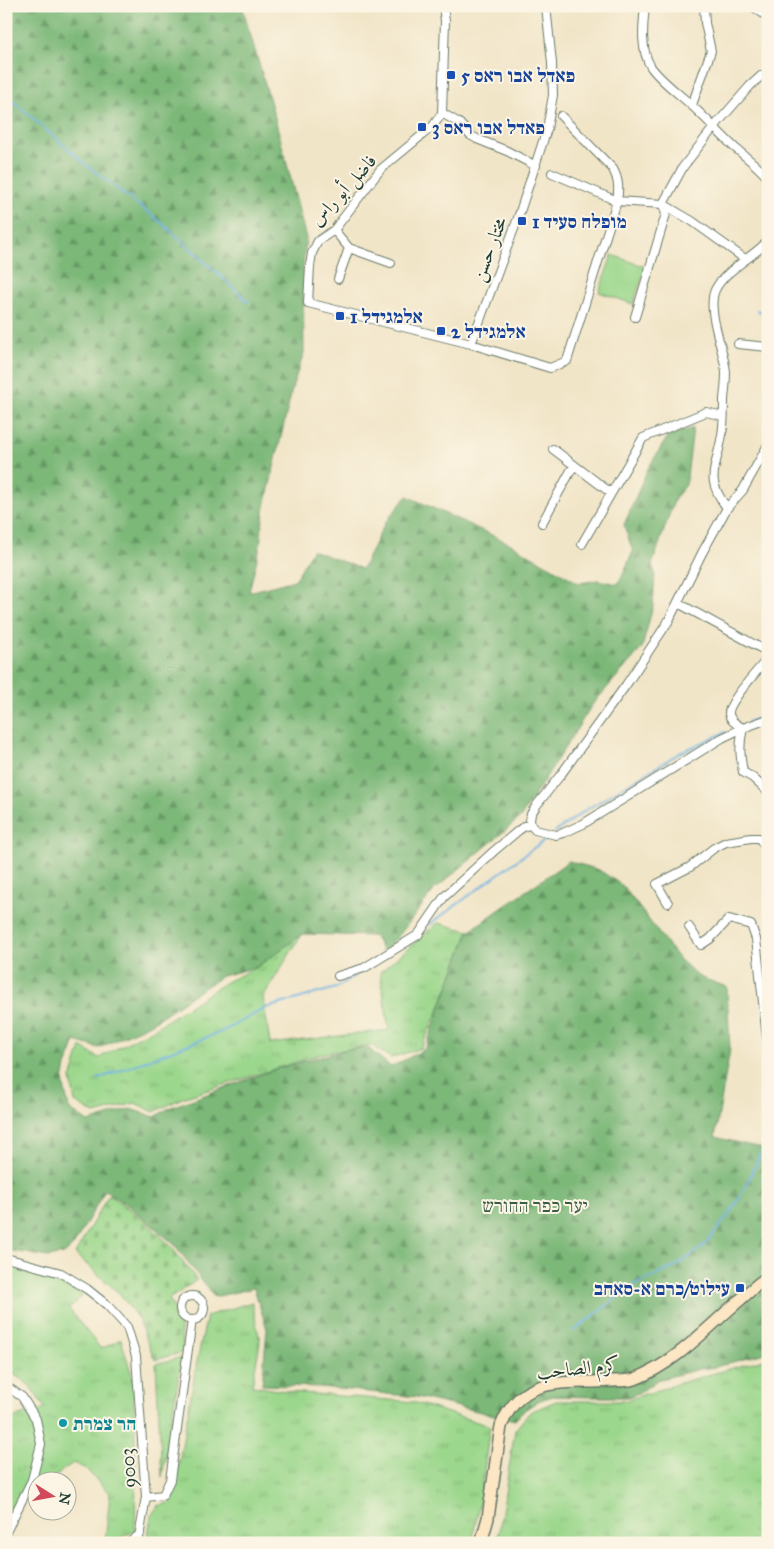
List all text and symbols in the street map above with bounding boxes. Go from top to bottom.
place label: פאדל אבו ראס 5 [461,64,575,87]
marker: פאדל אבו ראס 5 [445,69,457,81]
place label: פאדל אבו ראס 3 [432,116,545,140]
marker: פאדל אבו ראס 3 [416,121,428,133]
street label: فاضل أبو راس [304,149,383,232]
place label: מופלח סעיד 1 [532,210,627,233]
street label: مختار حسن [466,213,514,285]
marker: מופלח סעיד 1 [516,215,528,227]
place label: אלמגידל 1 [350,305,423,328]
marker: אלמגידל 1 [334,310,346,322]
place label: אלמגידל 2 [451,320,526,343]
marker: אלמגידל 2 [435,325,447,337]
park label: יער כפר החורש [482,1194,588,1217]
place label: עילוט/כרם א-סאחב [594,1277,730,1300]
marker: עילוט/כרם א-סאחב [734,1282,746,1294]
street label: كرم الصاحب [535,1352,621,1389]
place label: הר צמרת [73,1412,136,1435]
marker: הר צמרת [57,1417,69,1429]
street label: 9003 [115,1447,141,1489]
north arrow [28,1472,78,1522]
text: N [55,1491,74,1506]

